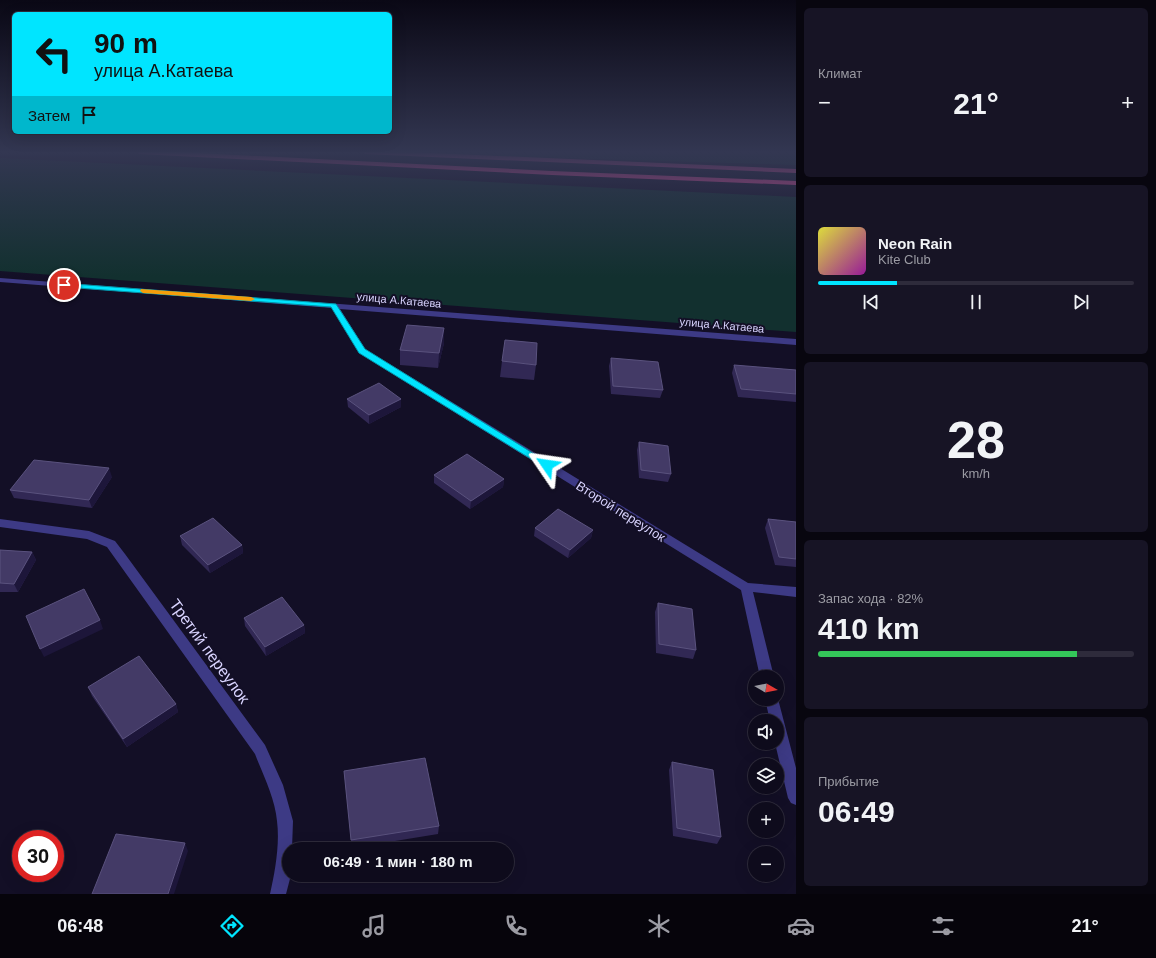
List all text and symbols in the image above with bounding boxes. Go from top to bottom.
icon: left [28,28,80,80]
text: 90 m [94,28,158,59]
text: улица А.Катаева [94,61,233,81]
text: Климат [818,66,862,81]
text: 21° [953,87,999,120]
text: − [818,90,831,115]
text: + [1121,90,1134,115]
icon: arrive [78,104,100,126]
text: Затем [28,107,70,124]
text: Neon Rain [878,235,952,252]
text: Kite Club [878,252,931,267]
pin [47,268,81,302]
icon: arrive [53,274,75,296]
street label: улица А.Катаева [356,290,443,310]
icon: previous [860,291,882,313]
icon: pause [965,291,987,313]
icon: next [1070,291,1092,313]
street label: улица А.Катаева [679,315,766,335]
text: 28 [947,411,1005,469]
position arrow [526,444,568,486]
text: km/h [962,466,990,481]
street label: Второй переулок [573,478,668,545]
text: Запас хода · 82% [818,591,923,606]
street label: Третий переулок [166,596,254,707]
text: 410 km [818,612,920,645]
north arrow [748,670,784,706]
map controls [748,670,784,882]
button: sound [748,714,784,750]
button: layers [748,758,784,794]
text: Прибытие [818,774,879,789]
text: 06:49 [818,795,895,828]
button: + [748,802,784,838]
speed limit sign: 30 [12,830,64,882]
button: − [748,846,784,882]
text: 06:49 · 1 мин · 180 m [323,853,473,870]
icon: directions [218,912,246,940]
icon: music [360,912,388,940]
icon: phone [502,912,530,940]
icon: climate [645,912,673,940]
icon: car [787,912,815,940]
icon: filters [929,912,957,940]
text: 06:48 [57,916,103,936]
text: 21° [1072,916,1099,936]

